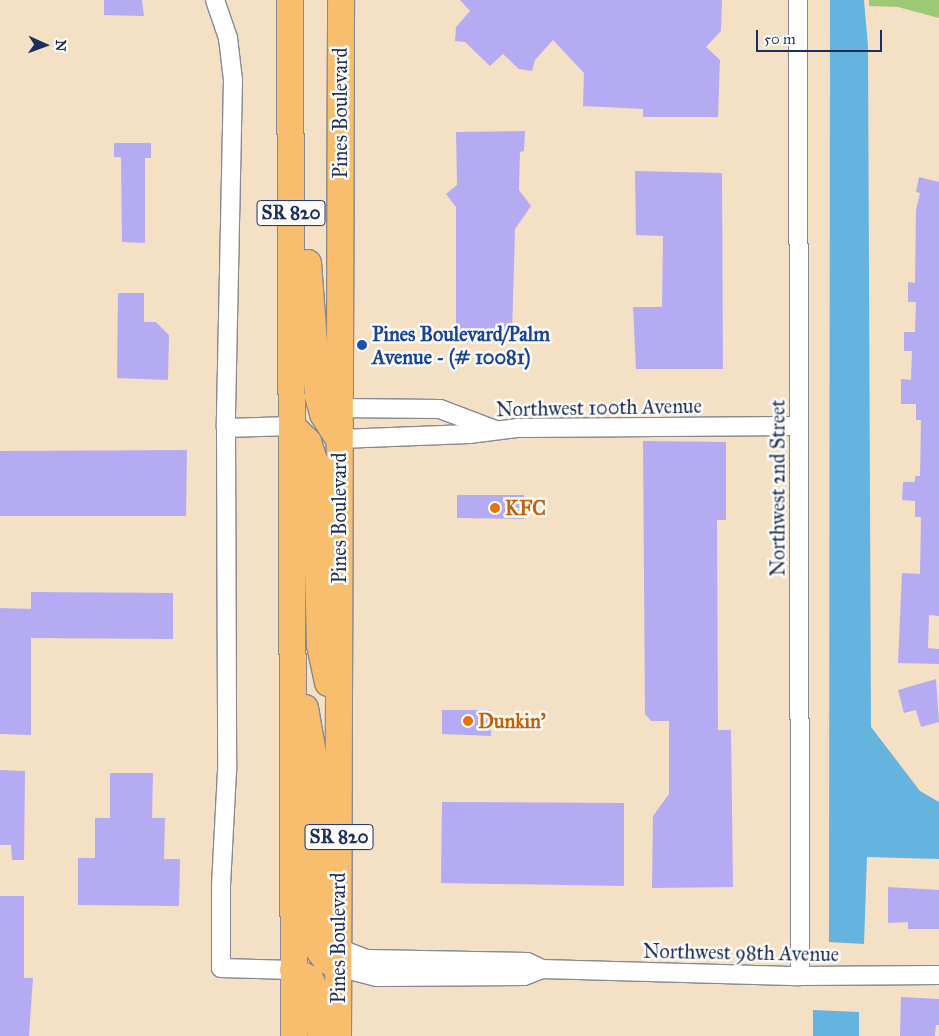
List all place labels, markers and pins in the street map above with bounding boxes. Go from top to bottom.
place label: Pines Boulevard/Palm Avenue - (# 10081) [372,322,550,369]
marker: Pines Boulevard/Palm Avenue - (# 10081) [356,339,368,351]
place label: KFC [505,496,546,520]
marker: KFC [489,502,501,514]
place label: Dunkin' [478,709,546,733]
marker: Dunkin' [462,715,474,727]

